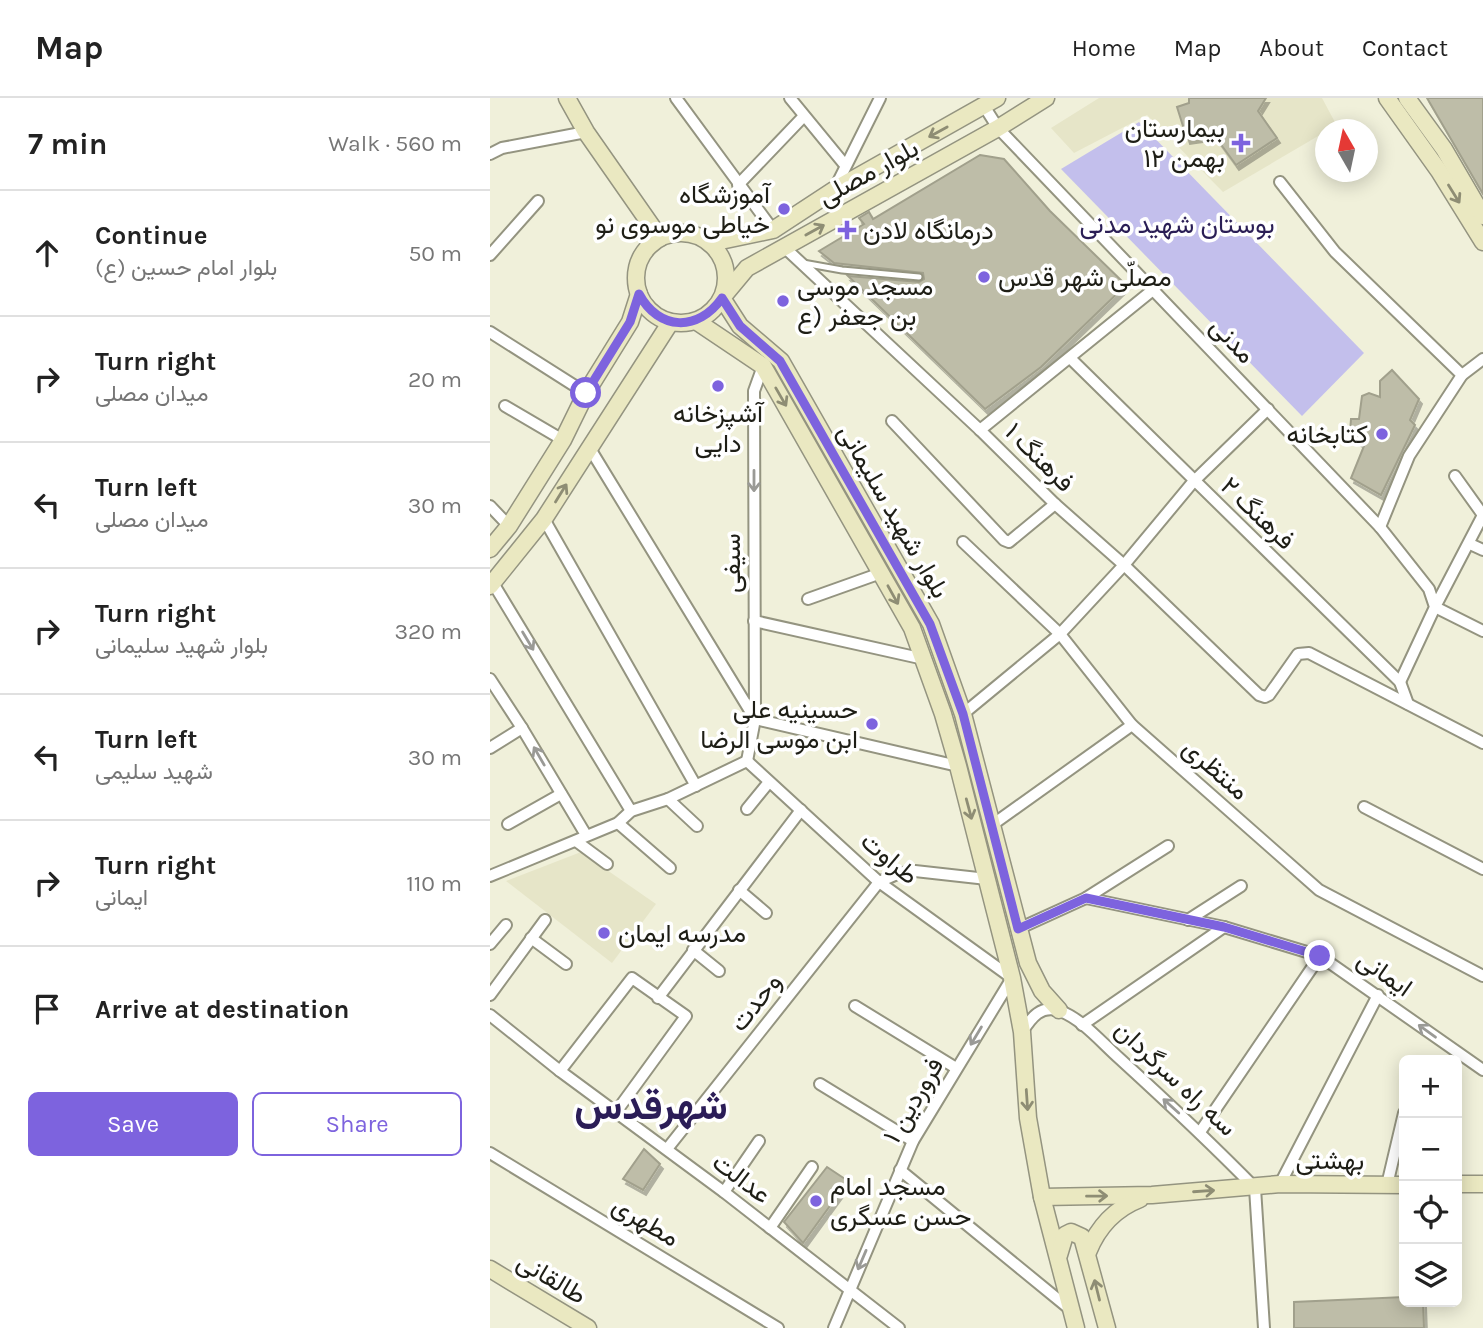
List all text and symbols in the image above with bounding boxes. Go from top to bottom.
text: Map [35,29,103,67]
text: Home [1072,34,1136,62]
text: Map [1174,34,1221,62]
text: About [1259,34,1324,62]
text: Contact [1362,34,1448,62]
place label: بیمارستان ۱۲ بهمن [1124,113,1225,174]
north arrow [1315,119,1378,182]
text: 7 min [28,126,108,162]
one-way arrow [928,126,949,139]
text: Walk · 560 m [328,130,462,157]
street label: بلوار مصلی [813,132,924,213]
marker: بیمارستان ۱۲ بهمن [1231,133,1251,153]
place label: آموزشگاه خیاطی موسوی نو [595,179,772,240]
one-way arrow [1447,184,1461,204]
marker: آموزشگاه خیاطی موسوی نو [776,201,792,217]
park label: بوستان شهید مدنی [1079,209,1275,240]
place label: درمانگاه لادن [863,215,994,246]
text: Continue [95,220,207,251]
marker: درمانگاه لادن [837,220,857,240]
one-way arrow [805,223,825,237]
icon: ahead [28,234,66,272]
text: 50 m [408,240,462,267]
text: بلوار امام حسین (ع) [95,254,277,281]
place label: مصلّی شهر قدس [998,261,1172,293]
marker: مصلّی شهر قدس [976,269,992,285]
place label: مسجد موسی بن جعفر (ع [797,271,933,334]
marker: مسجد موسی بن جعفر (ع [775,293,791,309]
street label: مدنی [1204,311,1262,370]
text: Turn right [95,346,216,377]
icon: right [28,360,66,398]
text: 20 m [408,366,462,393]
route start [570,377,601,408]
marker: آشپزخانه دایی [710,378,726,394]
text: میدان مصلی [95,380,208,407]
one-way arrow [775,386,788,407]
place label: آشپزخانه دایی [673,398,765,459]
street label: فرهنگ ۱ [999,416,1081,498]
street label: بلوار شهید سلیمانی [831,419,956,604]
place label: کتابخانه [1287,419,1368,450]
marker: کتابخانه [1374,426,1390,442]
one-way arrow [747,469,761,492]
street label: فرهنگ ۲ [1214,471,1301,556]
text: Turn left [95,472,197,503]
one-way arrow [554,483,568,503]
icon: left [28,486,66,524]
text: 30 m [408,492,462,519]
text: میدان مصلی [95,506,208,533]
street label: سیفی [716,533,747,593]
one-way arrow [887,584,900,605]
text: Turn right [95,598,216,629]
icon: right [28,612,66,650]
text: 320 m [394,618,462,645]
one-way arrow [522,631,536,651]
text: بلوار شهید سلیمانی [95,632,268,659]
place label: حسینیه علی ابن موسی الرضا [700,694,858,755]
marker: حسینیه علی ابن موسی الرضا [864,716,880,732]
text: Turn left [95,724,197,755]
street label: منتظری [1176,732,1255,807]
icon: left [28,738,66,776]
text: 30 m [408,744,462,771]
one-way arrow [531,746,545,766]
text: شهید سلیمی [95,758,213,785]
one-way arrow [963,798,976,820]
street label: طراوت [855,825,925,891]
text: Turn right [95,850,216,881]
icon: right [28,864,66,902]
text: 110 m [406,870,462,897]
text: ایمانی [95,884,148,911]
place label: مدرسه ایمان [618,918,746,949]
marker: مدرسه ایمان [596,925,612,941]
route end [1304,940,1335,971]
street label: ایمانی [1351,943,1418,1003]
street label: وحدت [723,967,788,1038]
icon: arrive [28,990,66,1028]
text: Arrive at destination [95,994,349,1025]
street label: سه راه سرگردان [1108,1014,1243,1143]
one-way arrow [1418,1024,1437,1038]
one-way arrow [969,1026,983,1046]
street label: فروردین ۱ [877,1052,950,1149]
map controls [1399,1055,1462,1307]
button: + [1399,1055,1462,1118]
district label: شهرقدس [574,1082,728,1130]
one-way arrow [1021,1088,1034,1110]
button: Save [28,1092,238,1156]
button: Share [252,1092,462,1156]
one-way arrow [1162,1098,1180,1114]
button: − [1399,1118,1462,1181]
street label: بهشتی [1295,1144,1365,1177]
street label: عدالت [706,1146,777,1210]
place label: مسجد امام حسن عسگری [830,1171,971,1232]
button: locate [1399,1181,1462,1244]
one-way arrow [1192,1185,1215,1198]
street label: مطهری [607,1189,685,1253]
one-way arrow [1086,1189,1109,1203]
marker: مسجد امام حسن عسگری [808,1193,824,1209]
button: layers [1399,1244,1462,1307]
street label: طالقانی [512,1246,592,1311]
one-way arrow [855,1249,868,1270]
one-way arrow [1090,1279,1103,1302]

